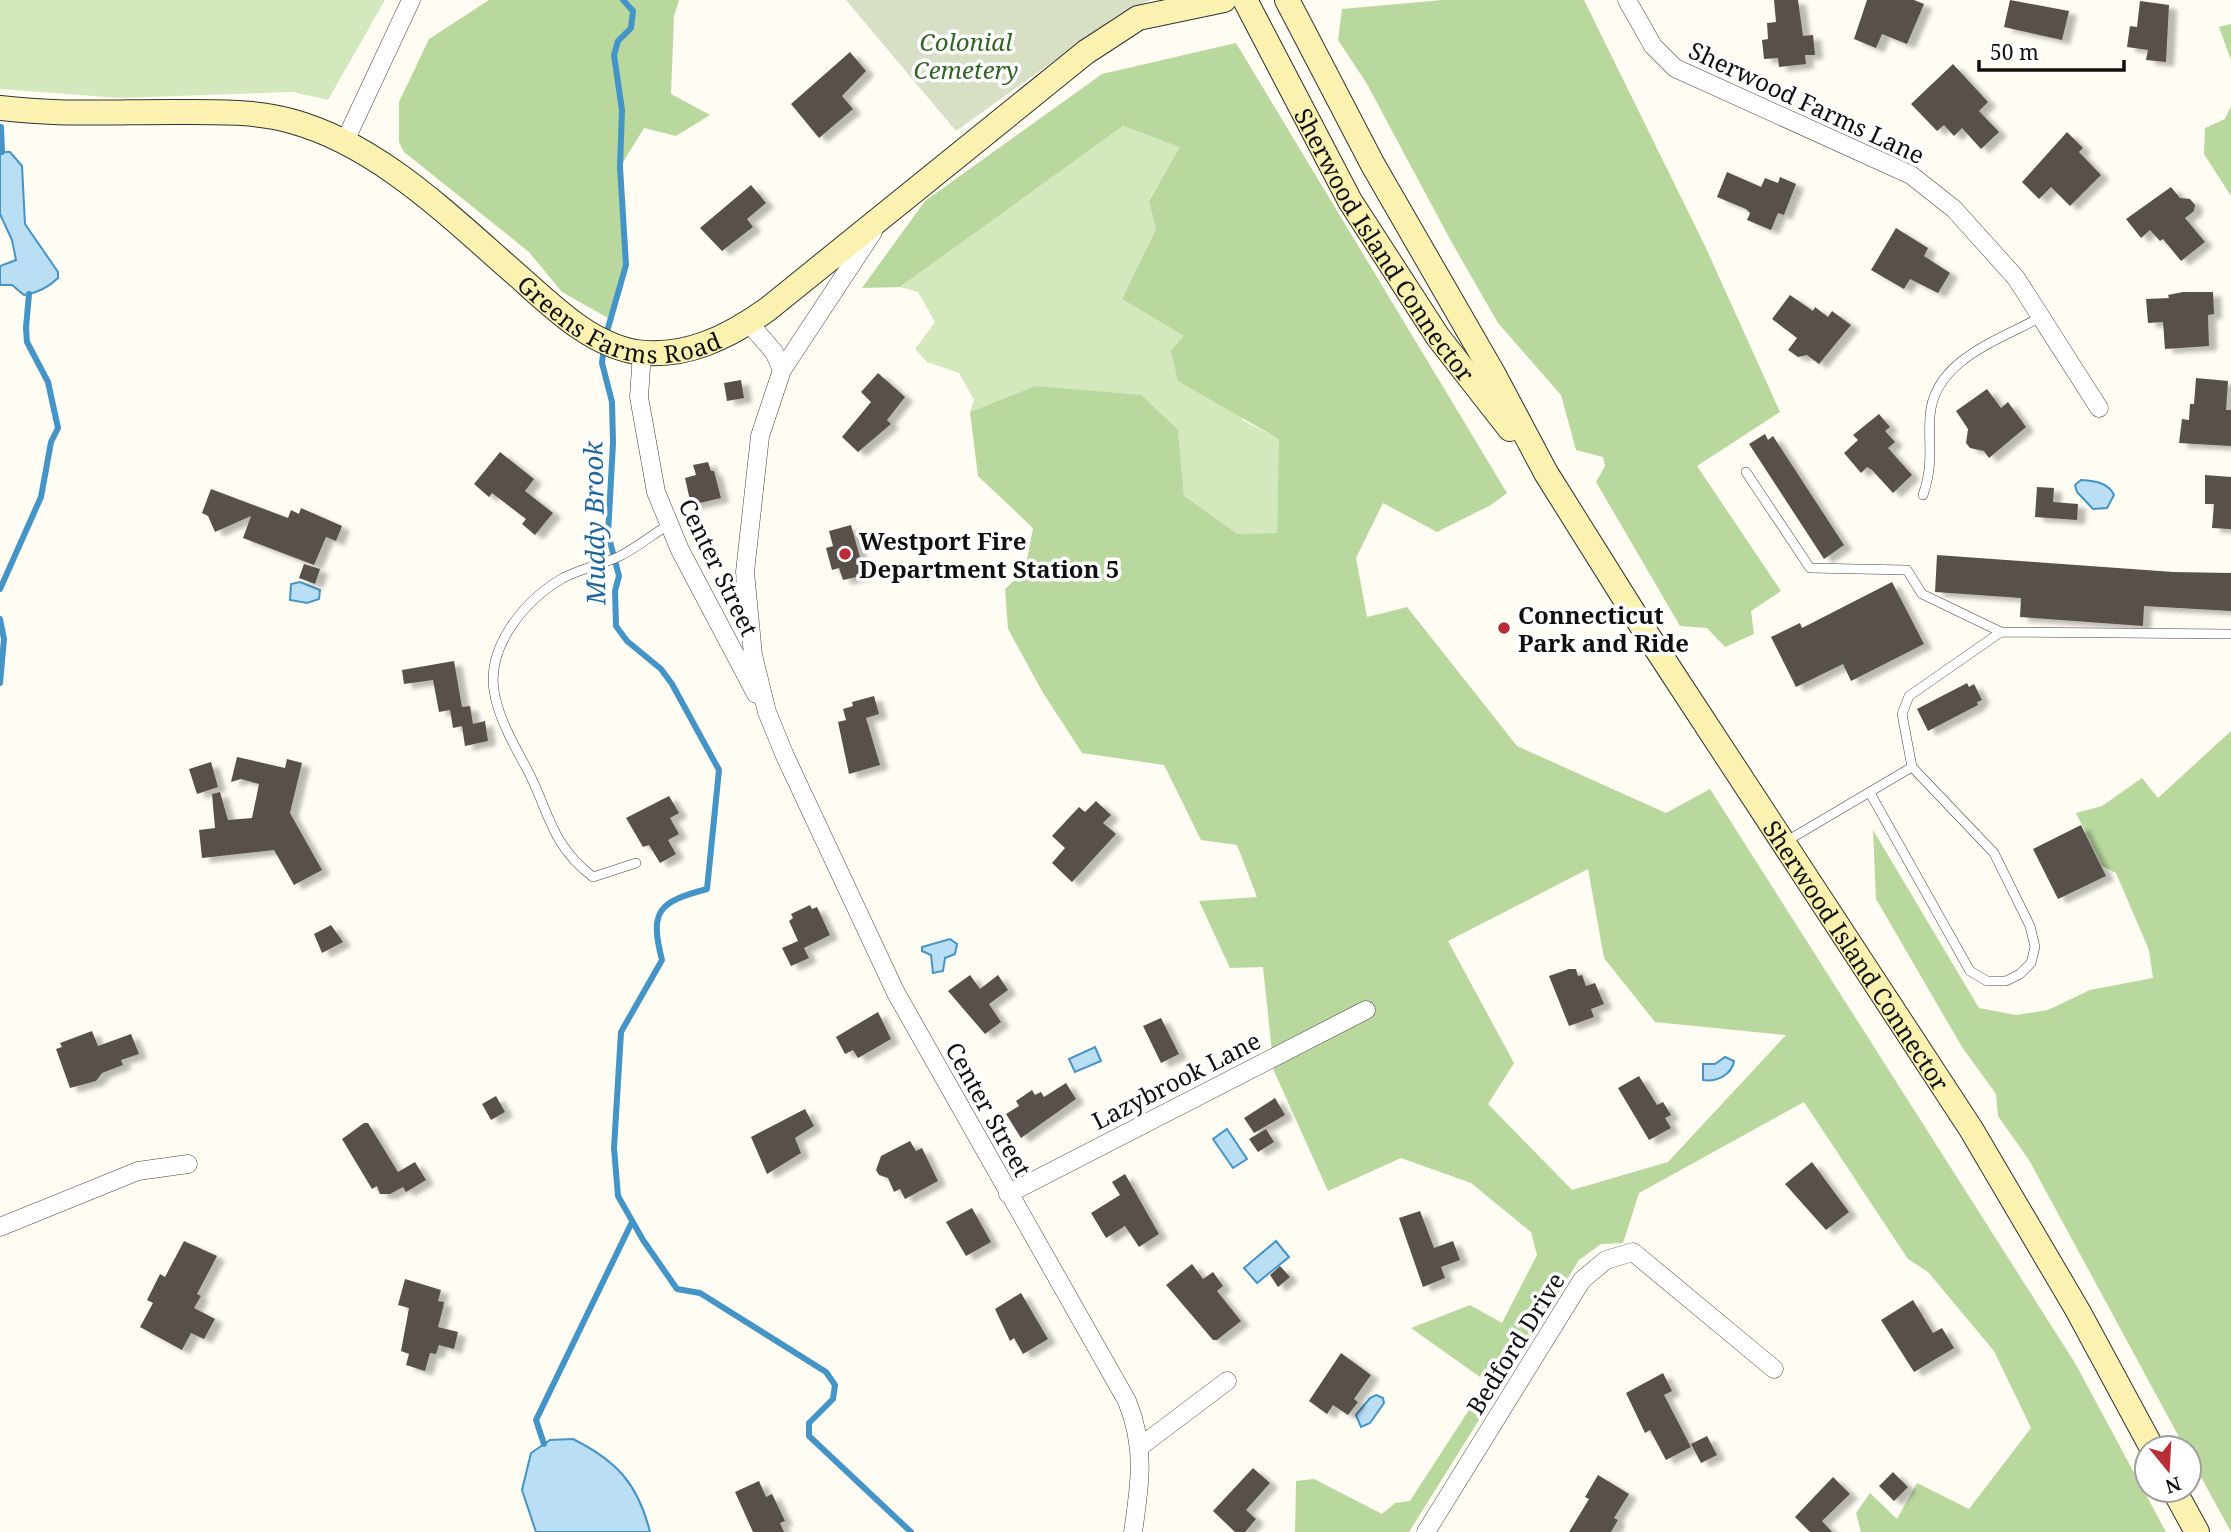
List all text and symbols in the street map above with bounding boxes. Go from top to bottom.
park label: Colonial Cemetery [914,25,1018,86]
scale bar [1979,28,2124,72]
street label: Sherwood Farms Lane [1684,33,1930,171]
text: 50 m [1990,38,2039,66]
street label: Sherwood Island Connector [1288,102,1483,388]
street label: Greens Farms Road [511,267,726,370]
water label: Muddy Brook [575,440,613,606]
street label: Center Street [672,493,766,641]
place label: Westport Fire Department Station 5 [859,524,1119,585]
marker: Westport Fire Department Station 5 [837,546,853,562]
place label: Connecticut Park and Ride [1518,598,1689,659]
marker: Connecticut Park and Ride [1496,620,1512,636]
street label: Sherwood Island Connector [1756,813,1958,1097]
street label: Lazybrook Lane [1086,1023,1266,1137]
street label: Center Street [938,1036,1040,1182]
street label: Bedford Drive [1458,1266,1572,1420]
north arrow [2133,1434,2203,1504]
text: N [2162,1470,2184,1500]

